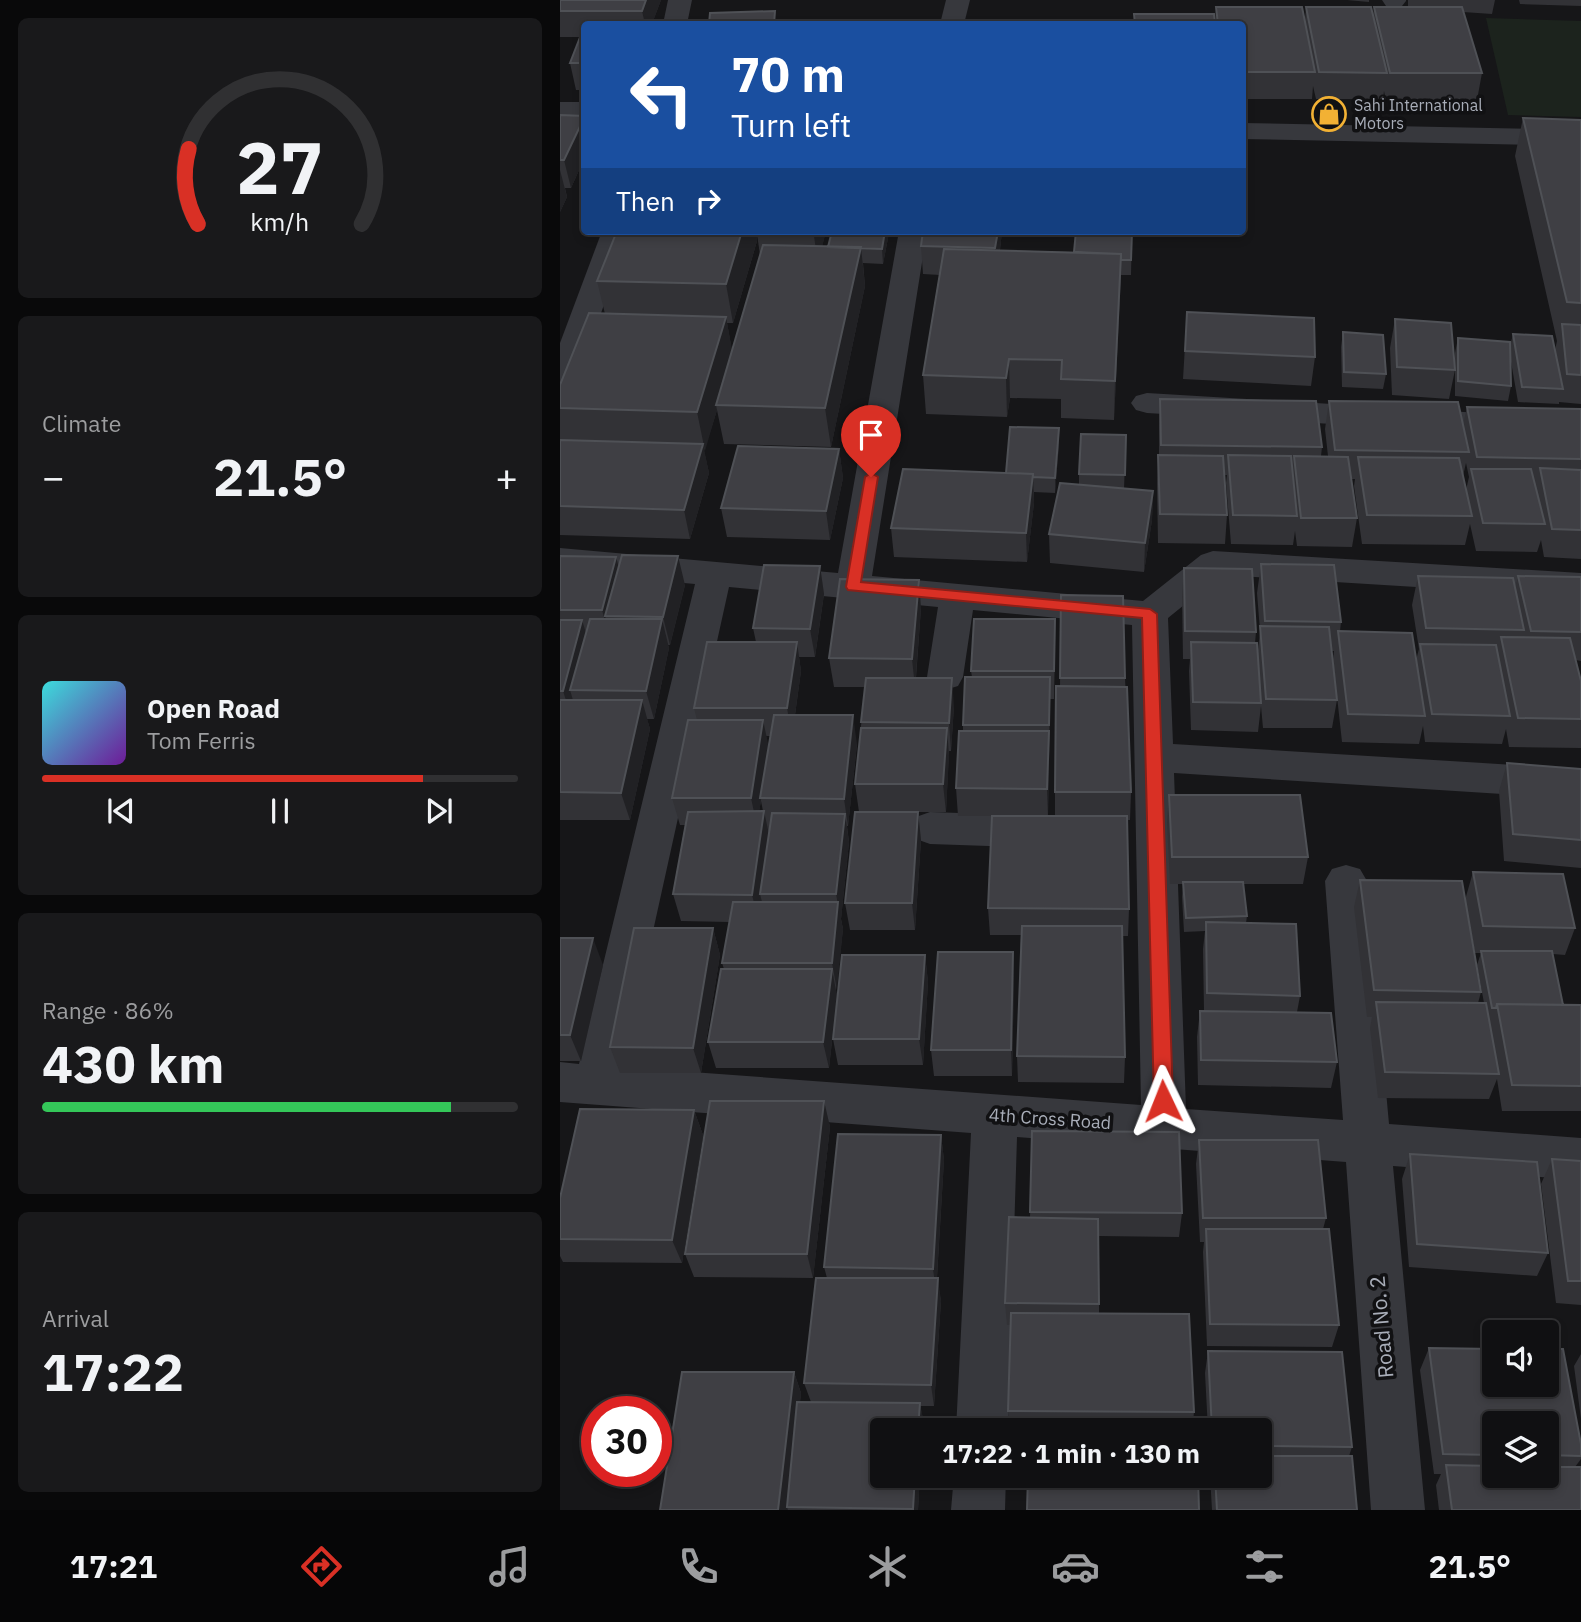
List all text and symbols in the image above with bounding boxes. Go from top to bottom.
text: 70 m [731,42,845,105]
icon: left [616,49,707,140]
shop icon: Sahi International Motors [1310,95,1348,133]
place label: Sahi International Motors [1354,95,1483,133]
text: Turn left [731,104,851,146]
text: 27 [236,120,324,215]
icon: right [689,182,727,220]
text: Then [616,184,675,218]
text: km/h [251,205,309,238]
pin [841,405,901,477]
text: Climate [42,408,121,438]
icon: arrive [852,416,890,454]
text: 21.5° [213,443,347,510]
text: − [42,452,65,501]
text: + [495,452,518,501]
text: Open Road [147,691,280,725]
text: Tom Ferris [147,725,256,755]
icon: previous [102,792,140,830]
icon: pause [261,792,299,830]
icon: next [420,792,458,830]
text: Range · 86% [42,995,174,1025]
text: 430 km [42,1030,224,1097]
position arrow [1126,1064,1200,1138]
street label: 4th Cross Road [988,1103,1112,1134]
street label: Road No. 2 [1363,1275,1399,1379]
text: Arrival [42,1303,109,1333]
map controls [1482,1320,1559,1488]
button: sound [1482,1320,1559,1397]
text: 17:22 [42,1338,184,1405]
speed limit sign: 30 [581,1396,672,1487]
button: layers [1482,1411,1559,1488]
text: 17:22 · 1 min · 130 m [942,1436,1200,1470]
icon: directions [297,1542,346,1591]
icon: music [485,1542,534,1591]
icon: phone [674,1542,723,1591]
icon: climate [863,1542,912,1591]
icon: car [1051,1542,1100,1591]
icon: filters [1240,1542,1289,1591]
text: 17:21 [70,1545,157,1587]
text: 21.5° [1429,1545,1511,1587]

